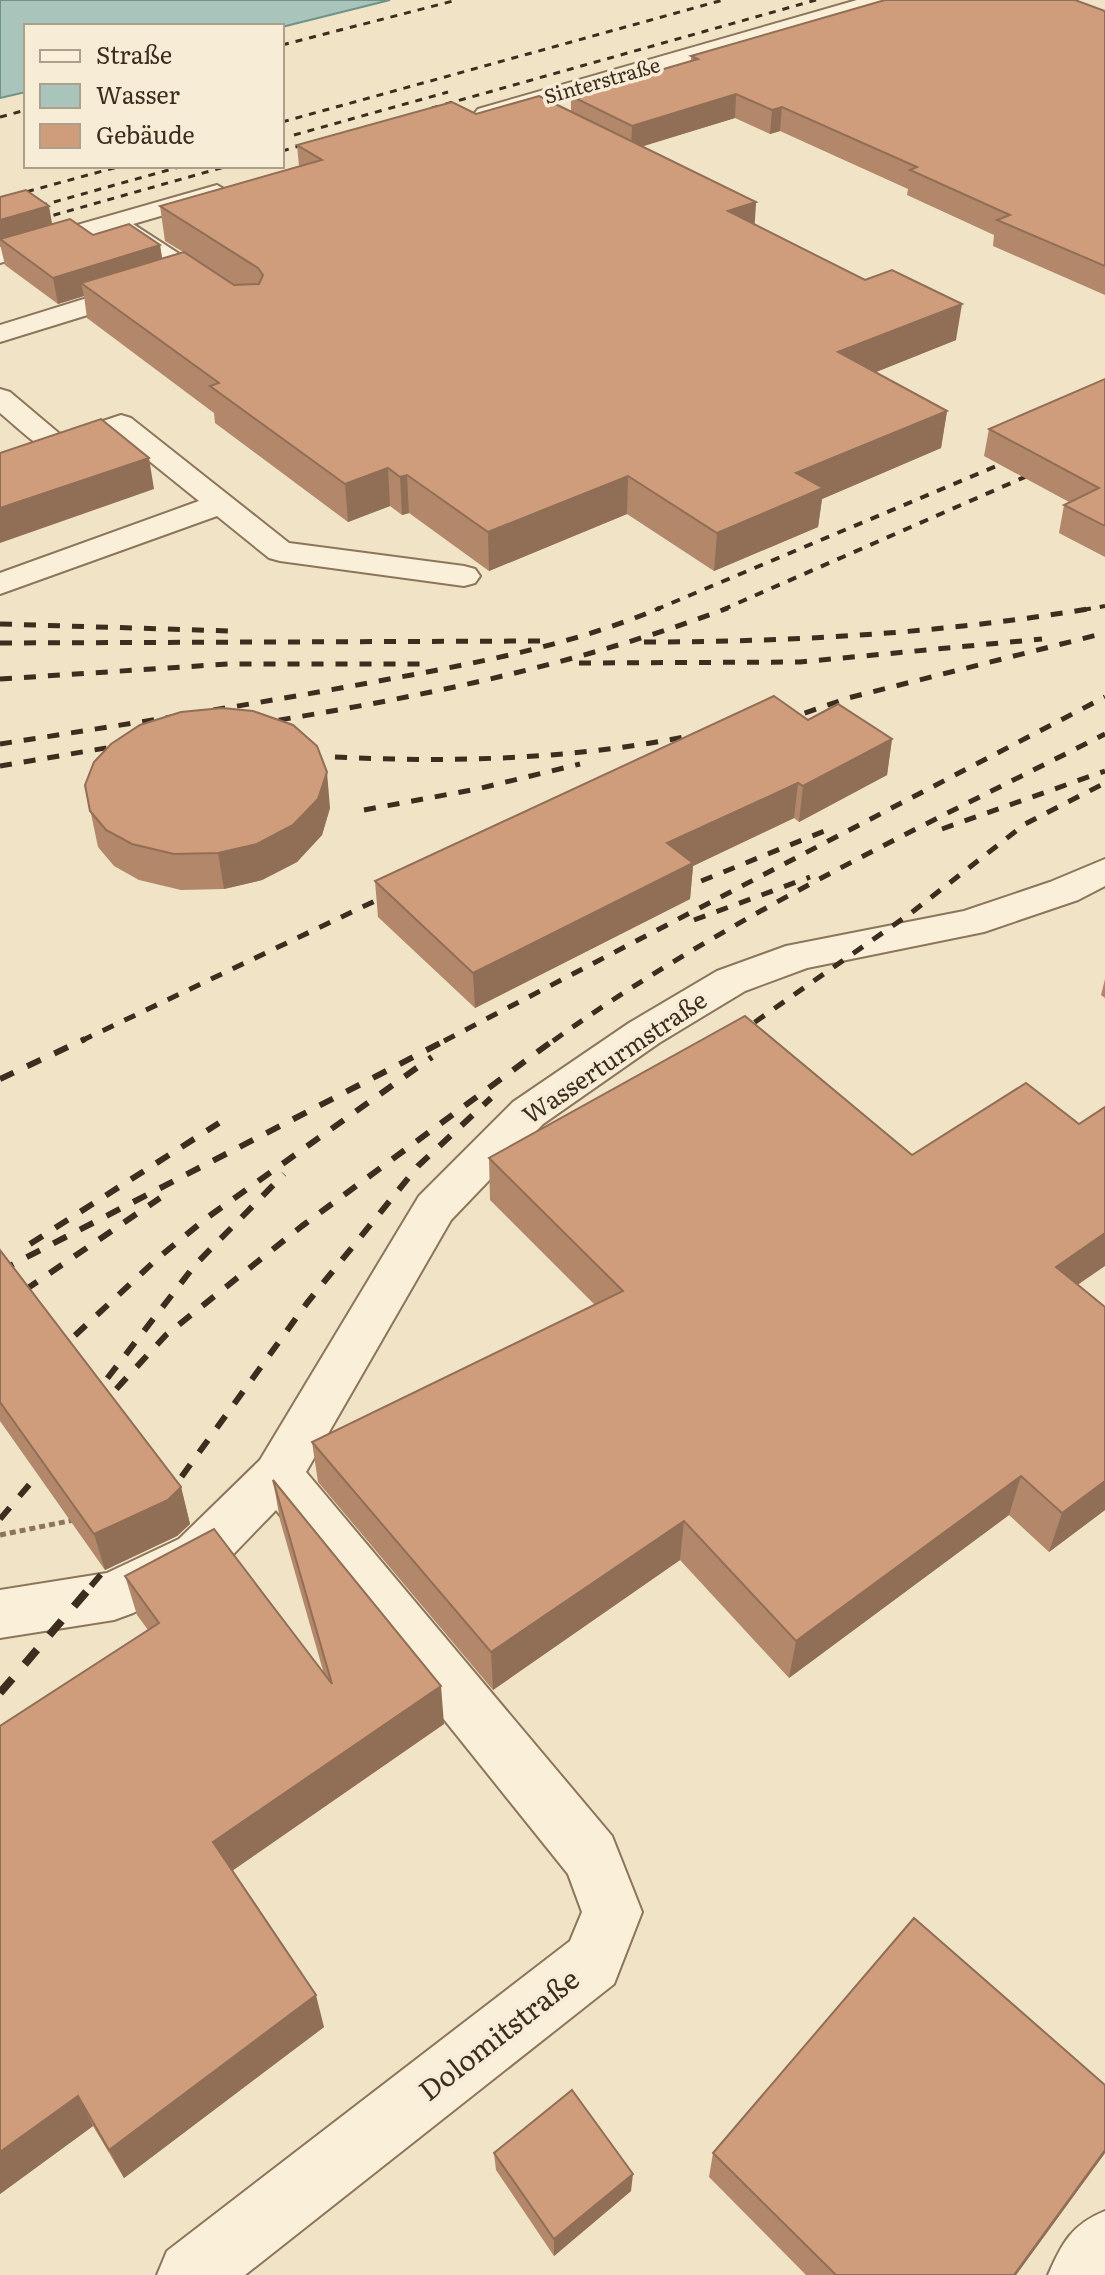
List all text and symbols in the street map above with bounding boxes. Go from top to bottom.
legend [24,24,284,168]
text: Straße [96,36,172,71]
street label: Sinterstraße [540,48,663,110]
text: Wasser [96,76,180,111]
text: Gebäude [96,116,195,151]
street label: Wasserturmstraße [514,981,713,1131]
street label: Dolomitstraße [408,1957,587,2110]

